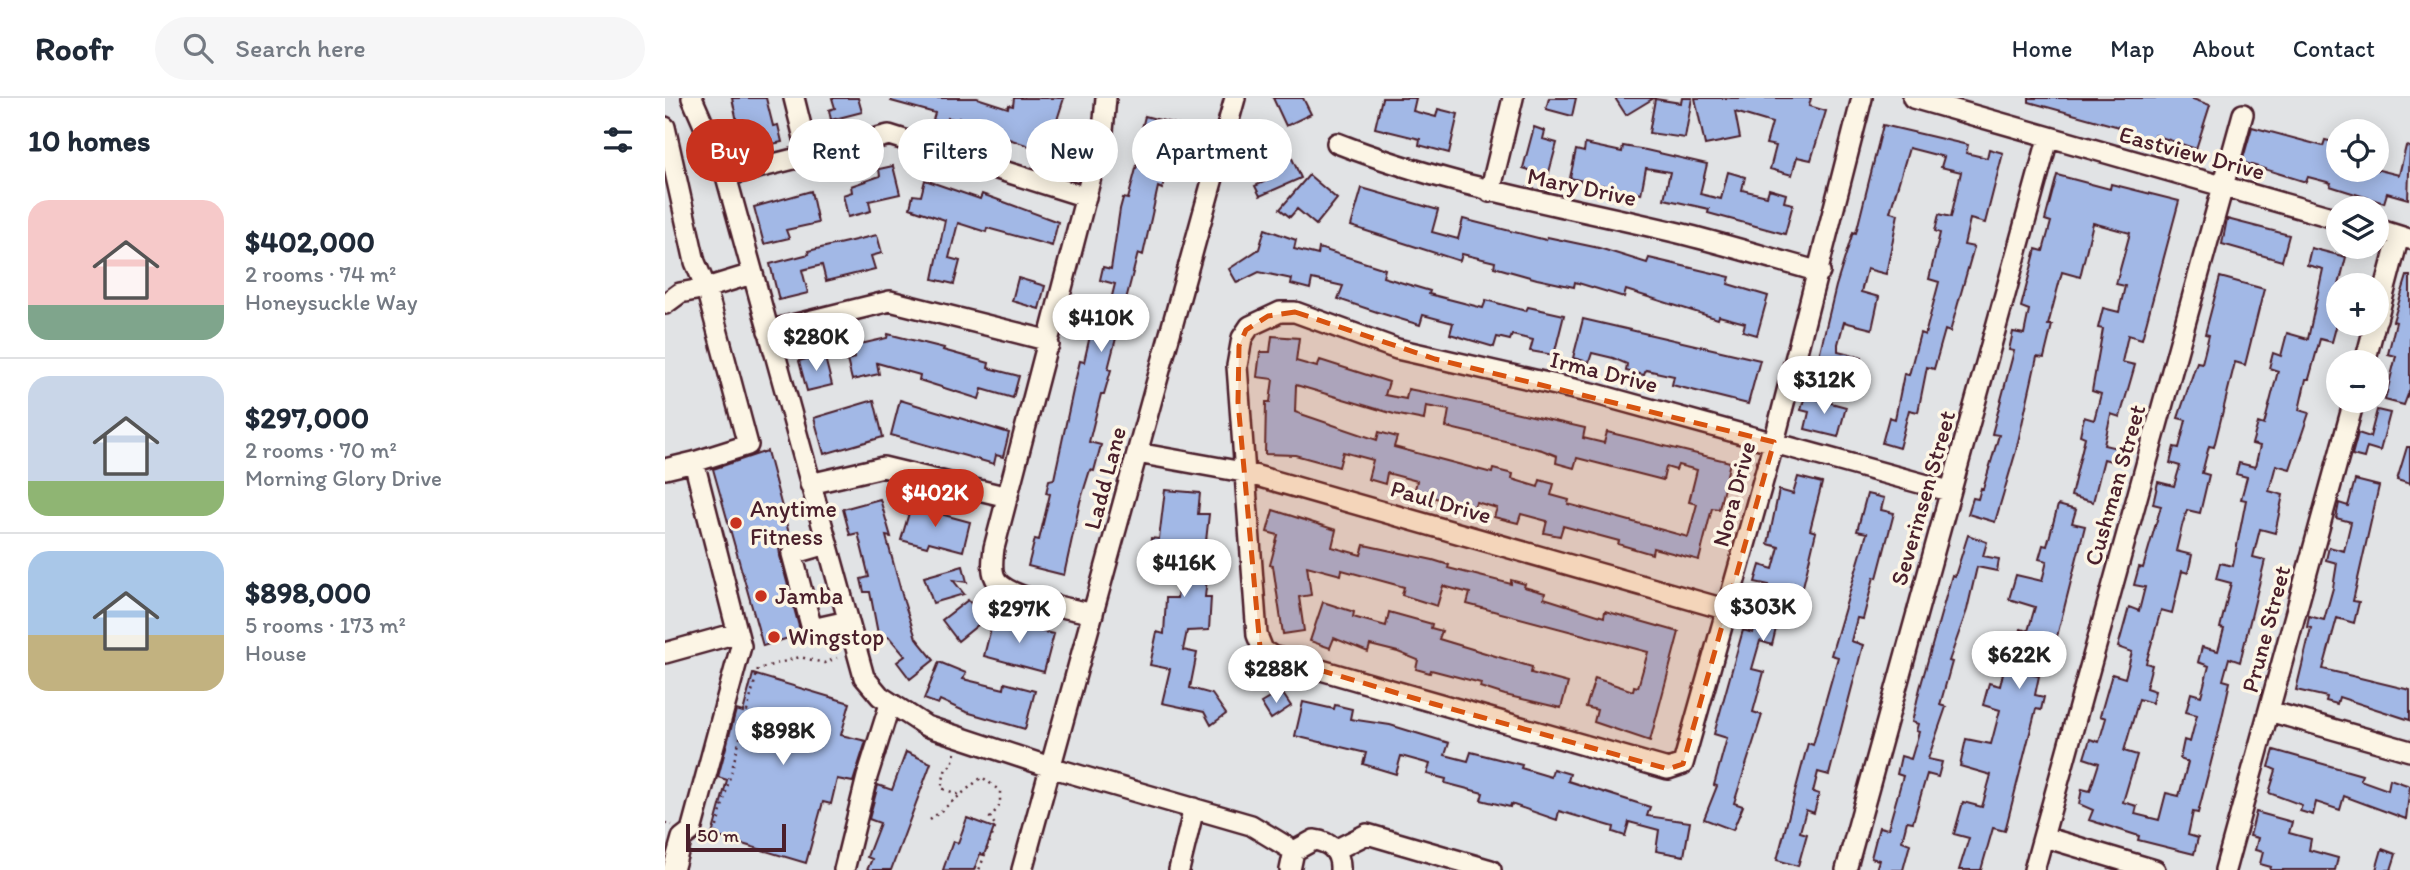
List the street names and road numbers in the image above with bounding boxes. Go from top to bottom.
street label: Eastview Drive [2116,119,2268,186]
street label: Mary Drive [1525,161,1639,212]
street label: Irma Drive [1547,344,1661,399]
street label: Cushman Street [2078,401,2151,569]
street label: Severinsen Street [1884,407,1961,589]
street label: Ladd Lane [1077,423,1132,532]
street label: Nora Drive [1706,438,1762,550]
street label: Paul Drive [1387,473,1495,530]
street label: Prune Street [2235,562,2296,695]

